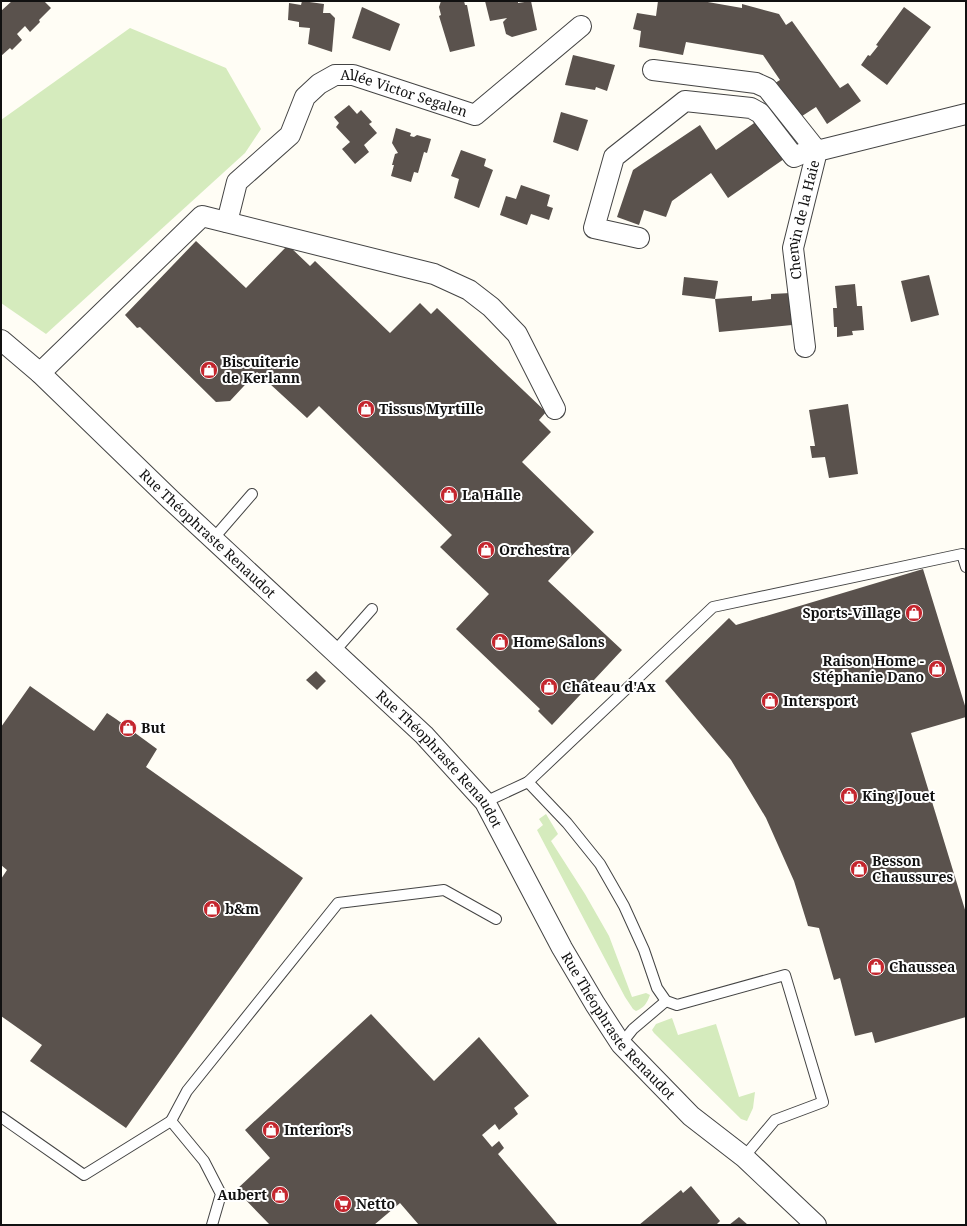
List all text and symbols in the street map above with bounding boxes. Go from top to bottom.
street label: Allée Victor Segalen [340,65,470,121]
street label: Chemin de la Haie [782,158,823,281]
place label: Biscuiterie de Kerlann [222,352,300,387]
shop icon: Biscuiterie de Kerlann [199,360,219,380]
shop icon: Tissus Myrtille [356,399,376,419]
place label: Tissus Myrtille [379,399,483,418]
street label: Rue Théophraste Renaudot [135,464,280,602]
shop icon: La Halle [439,485,459,505]
place label: La Halle [462,485,521,504]
shop icon: Orchestra [476,540,496,560]
place label: Orchestra [499,540,570,559]
place label: Sports-Village [802,603,901,622]
shop icon: Sports-Village [904,603,924,623]
shop icon: Home Salons [490,632,510,652]
place label: Home Salons [513,632,605,651]
place label: Raison Home - Stéphanie Dano [812,651,924,686]
shop icon: Raison Home - Stéphanie Dano [927,659,947,679]
shop icon: Château d'Ax [539,677,559,697]
place label: Château d'Ax [562,677,656,696]
street label: Rue Théophraste Renaudot [372,685,507,831]
shop icon: Intersport [760,691,780,711]
place label: Intersport [783,691,857,710]
shop icon: But [118,718,138,738]
place label: But [141,718,166,737]
shop icon: King Jouet [839,786,859,806]
place label: King Jouet [862,786,936,805]
place label: Besson Chaussures [872,851,954,886]
shop icon: Besson Chaussures [849,859,869,879]
shop icon: b&m [202,899,222,919]
place label: b&m [225,899,259,918]
street label: Rue Théophraste Renaudot [557,948,680,1103]
shop icon: Chaussea [866,957,886,977]
place label: Chaussea [889,957,955,976]
shop icon: Interior's [261,1120,281,1140]
place label: Interior's [284,1120,352,1139]
place label: Aubert [217,1185,267,1204]
shop icon: Aubert [270,1185,290,1205]
supermarket icon: Netto [333,1194,353,1214]
place label: Netto [356,1194,395,1213]

